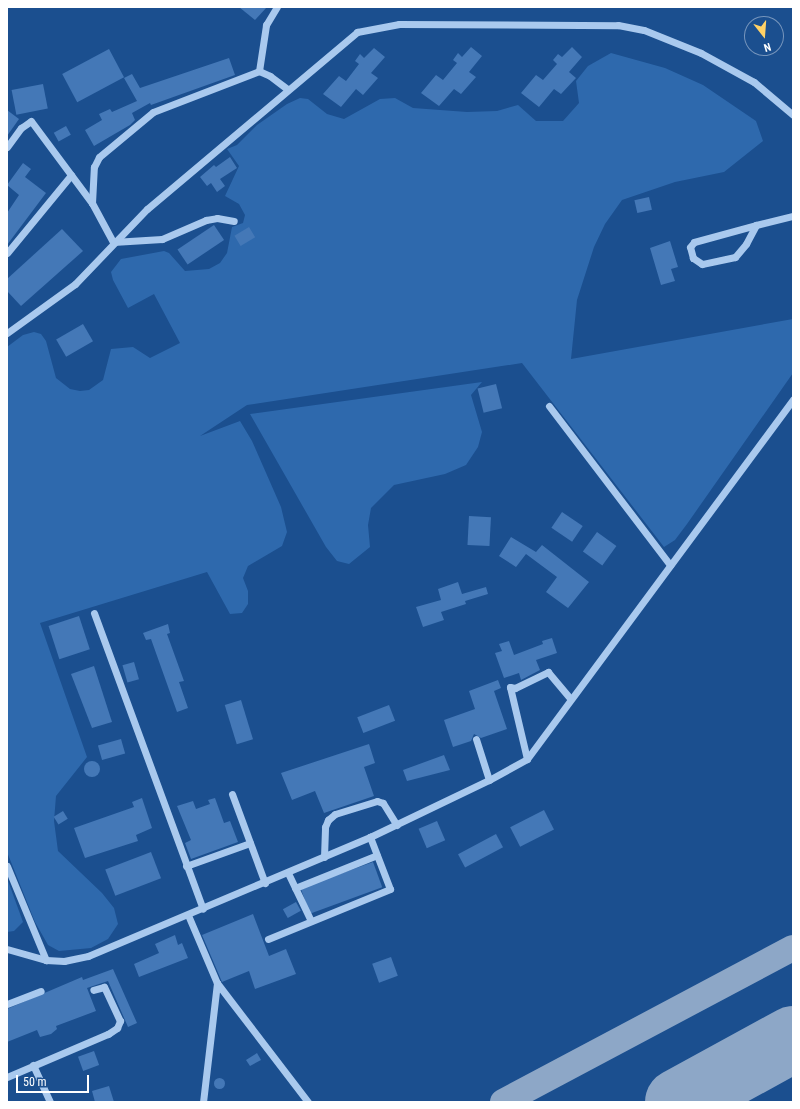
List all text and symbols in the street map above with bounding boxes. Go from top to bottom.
north arrow [744,16,784,56]
text: N [762,40,772,54]
scale bar [18,1067,91,1093]
text: 50 m [23,1075,47,1089]

